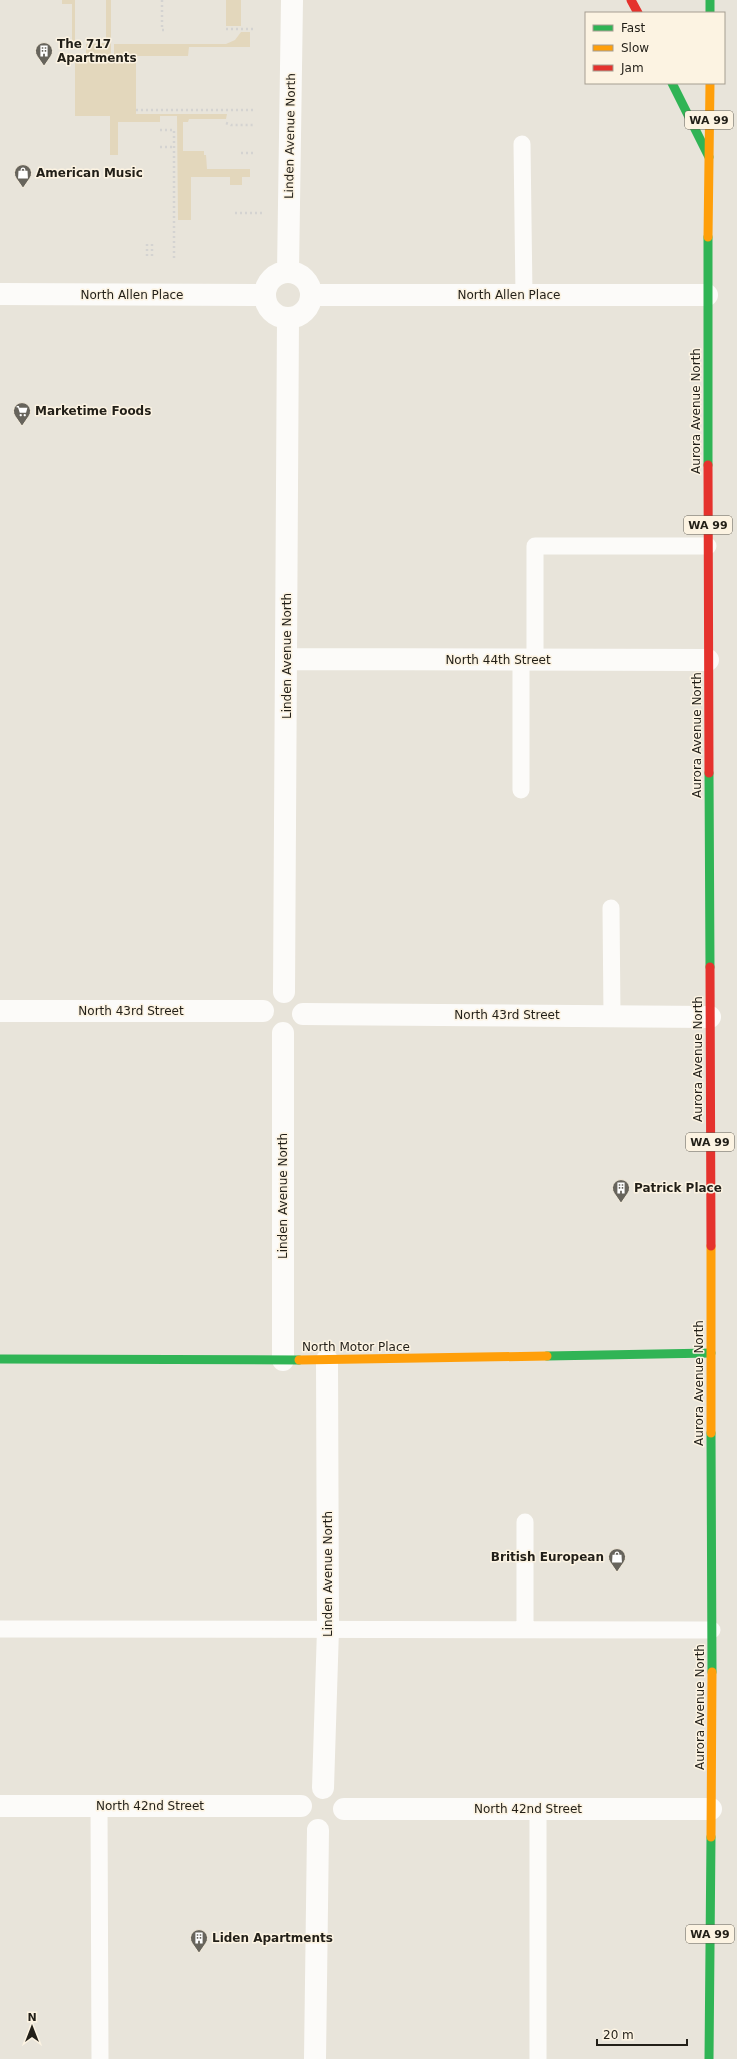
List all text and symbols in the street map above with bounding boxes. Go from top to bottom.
legend [585,12,725,84]
text: Fast [621,21,645,35]
place label: The 717 Apartments [57,37,137,65]
building icon: The 717 Apartments [34,41,54,66]
text: Slow [621,41,649,55]
text: Jam [620,61,644,75]
street label: Linden Avenue North [282,73,298,199]
road number: WA 99 [685,111,733,129]
shop icon: American Music [13,163,33,188]
place label: American Music [36,166,143,180]
street label: North Allen Place [81,288,183,302]
street label: North Allen Place [458,288,560,302]
street label: Aurora Avenue North [689,348,703,474]
supermarket icon: Marketime Foods [12,401,32,426]
place label: Marketime Foods [35,404,151,418]
road number: WA 99 [684,516,732,534]
street label: Linden Avenue North [280,593,294,719]
street label: North 44th Street [445,653,551,667]
street label: Aurora Avenue North [690,672,704,798]
street label: Aurora Avenue North [691,996,705,1122]
street label: North 43rd Street [78,1004,184,1018]
street label: North 43rd Street [454,1008,560,1022]
street label: Linden Avenue North [276,1133,290,1259]
road number: WA 99 [686,1133,734,1151]
building icon: Patrick Place [611,1178,631,1203]
place label: Patrick Place [634,1181,722,1195]
street label: Aurora Avenue North [692,1320,706,1446]
street label: North Motor Place [302,1340,410,1354]
street label: Linden Avenue North [321,1511,335,1637]
shop icon: British European [607,1547,627,1572]
place label: British European [491,1550,604,1564]
street label: Aurora Avenue North [693,1644,707,1770]
street label: North 42nd Street [96,1799,204,1813]
street label: North 42nd Street [474,1802,582,1816]
road number: WA 99 [686,1925,734,1943]
building icon: Liden Apartments [189,1928,209,1953]
place label: Liden Apartments [212,1931,333,1945]
north arrow [12,2007,52,2047]
text: N [27,2011,37,2024]
scale bar [597,2021,687,2047]
text: 20 m [603,2028,634,2042]

